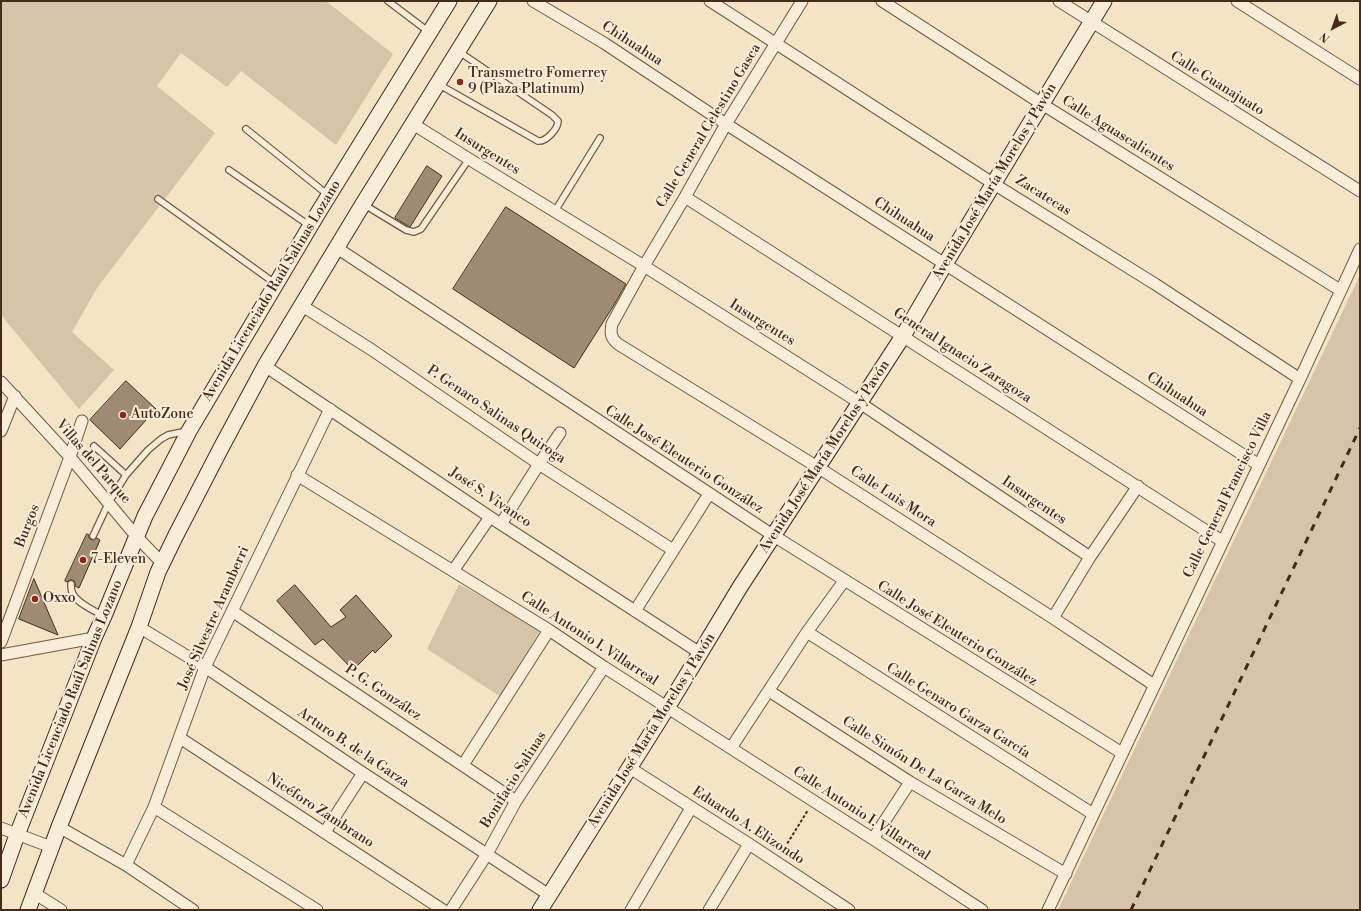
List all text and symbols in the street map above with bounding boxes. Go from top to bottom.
north arrow [1313,8,1353,48]
street label: Chihuahua [598,18,666,70]
text: N [1317,29,1333,45]
street label: Calle General Celestino Gasca [653,41,765,211]
street label: Calle Guanajuato [1167,48,1267,120]
place label: Transmetro Fomerrey 9 (Plaza Platinum) [468,66,607,98]
marker: Transmetro Fomerrey 9 (Plaza Platinum) [455,77,465,87]
street label: Avenida José María Morelos y Pavón [929,81,1061,283]
street label: Calle Aguascalientes [1059,92,1177,176]
street label: Insurgentes [451,125,523,179]
street label: Zacatecas [1012,172,1074,220]
street label: Avenida Licenciado Raúl Salinas Lozano [199,177,345,405]
street label: Chihuahua [870,194,938,246]
street label: Insurgentes [726,296,798,350]
street label: General Ignacio Zaragoza [890,305,1034,407]
street label: Avenida José María Morelos y Pavón [756,357,894,557]
street label: P. Genaro Salinas Quiroga [423,362,569,468]
street label: Chihuahua [1143,369,1211,421]
street label: Calle José Eleuterio González [602,402,766,518]
place label: AutoZone [131,407,194,423]
street label: Calle General Francisco Villa [1180,409,1276,581]
marker: AutoZone [118,410,128,420]
street label: Villas del Parque [52,417,134,507]
street label: Calle Luis Mora [847,463,939,531]
street label: José S. Vivanco [446,464,534,532]
street label: Insurgentes [999,473,1069,529]
street label: Burgos [12,502,44,550]
street label: José Silvestre Aramberri [175,544,253,692]
place label: 7-Eleven [91,552,146,568]
marker: 7-Eleven [78,555,88,565]
street label: Avenida Licenciado Raúl Salinas Lozano [15,578,127,820]
street label: Calle José Eleuterio González [874,578,1040,690]
street label: Calle Antonio I. Villarreal [517,588,661,690]
place label: Oxxo [43,591,76,607]
marker: Oxxo [30,594,40,604]
street label: Avenida José María Morelos y Pavón [585,630,719,832]
street label: Calle Genaro Garza García [883,660,1033,762]
street label: P. G. González [341,661,425,725]
street label: Arturo B. de la Garza [294,704,412,792]
street label: Calle Simón De La Garza Melo [839,713,1009,829]
street label: Bonifacio Salinas [478,729,550,831]
street label: Calle Antonio I. Villarreal [789,763,933,865]
street label: Nicéforo Zambrano [263,770,377,852]
street label: Eduardo A. Elizondo [689,783,807,869]

